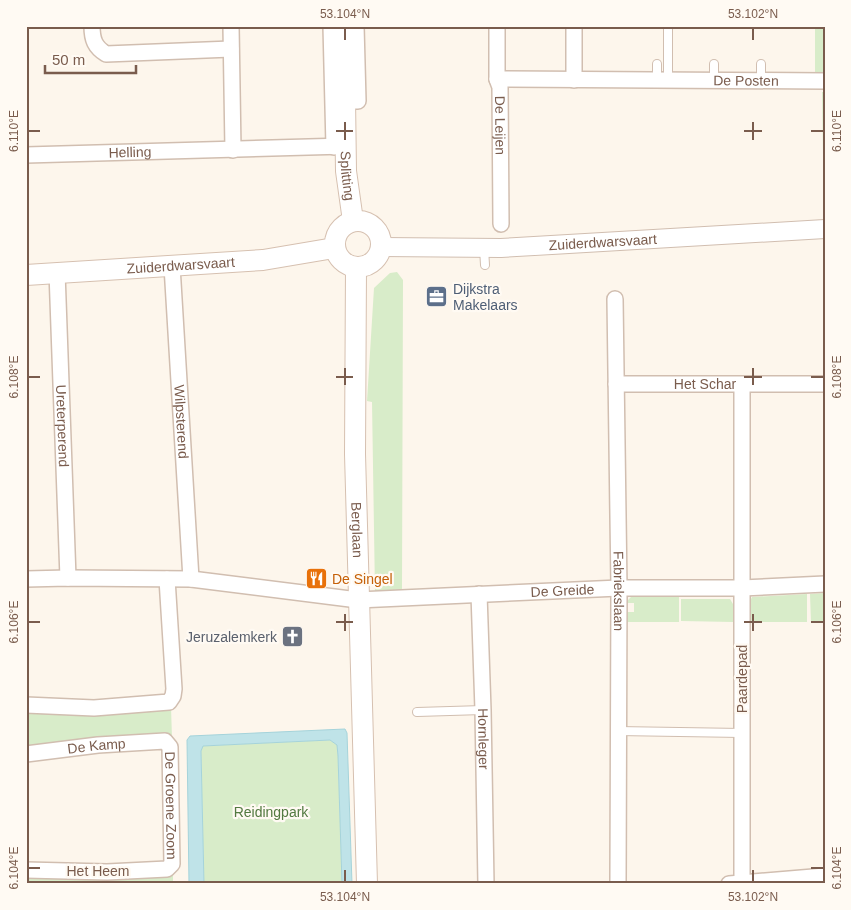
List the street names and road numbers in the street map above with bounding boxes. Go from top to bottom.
street label: De Posten [713,72,779,89]
street label: De Leijen [492,96,508,155]
street label: Helling [108,143,152,161]
street label: Splitting [338,151,358,202]
street label: Zuiderdwarsvaart [548,231,657,253]
street label: Zuiderdwarsvaart [126,254,235,277]
street label: Het Schar [674,376,736,392]
street label: Ureterperend [53,384,72,467]
street label: Wilpsterend [171,384,192,459]
street label: Berglaan [348,502,366,558]
street label: Fabriekslaan [610,551,627,631]
street label: De Greide [530,581,595,600]
street label: Paardepad [734,645,750,713]
street label: Hornleger [475,708,492,770]
street label: De Kamp [66,735,126,757]
street label: De Groene Zoom [162,751,180,860]
street label: Het Heem [66,863,130,879]

